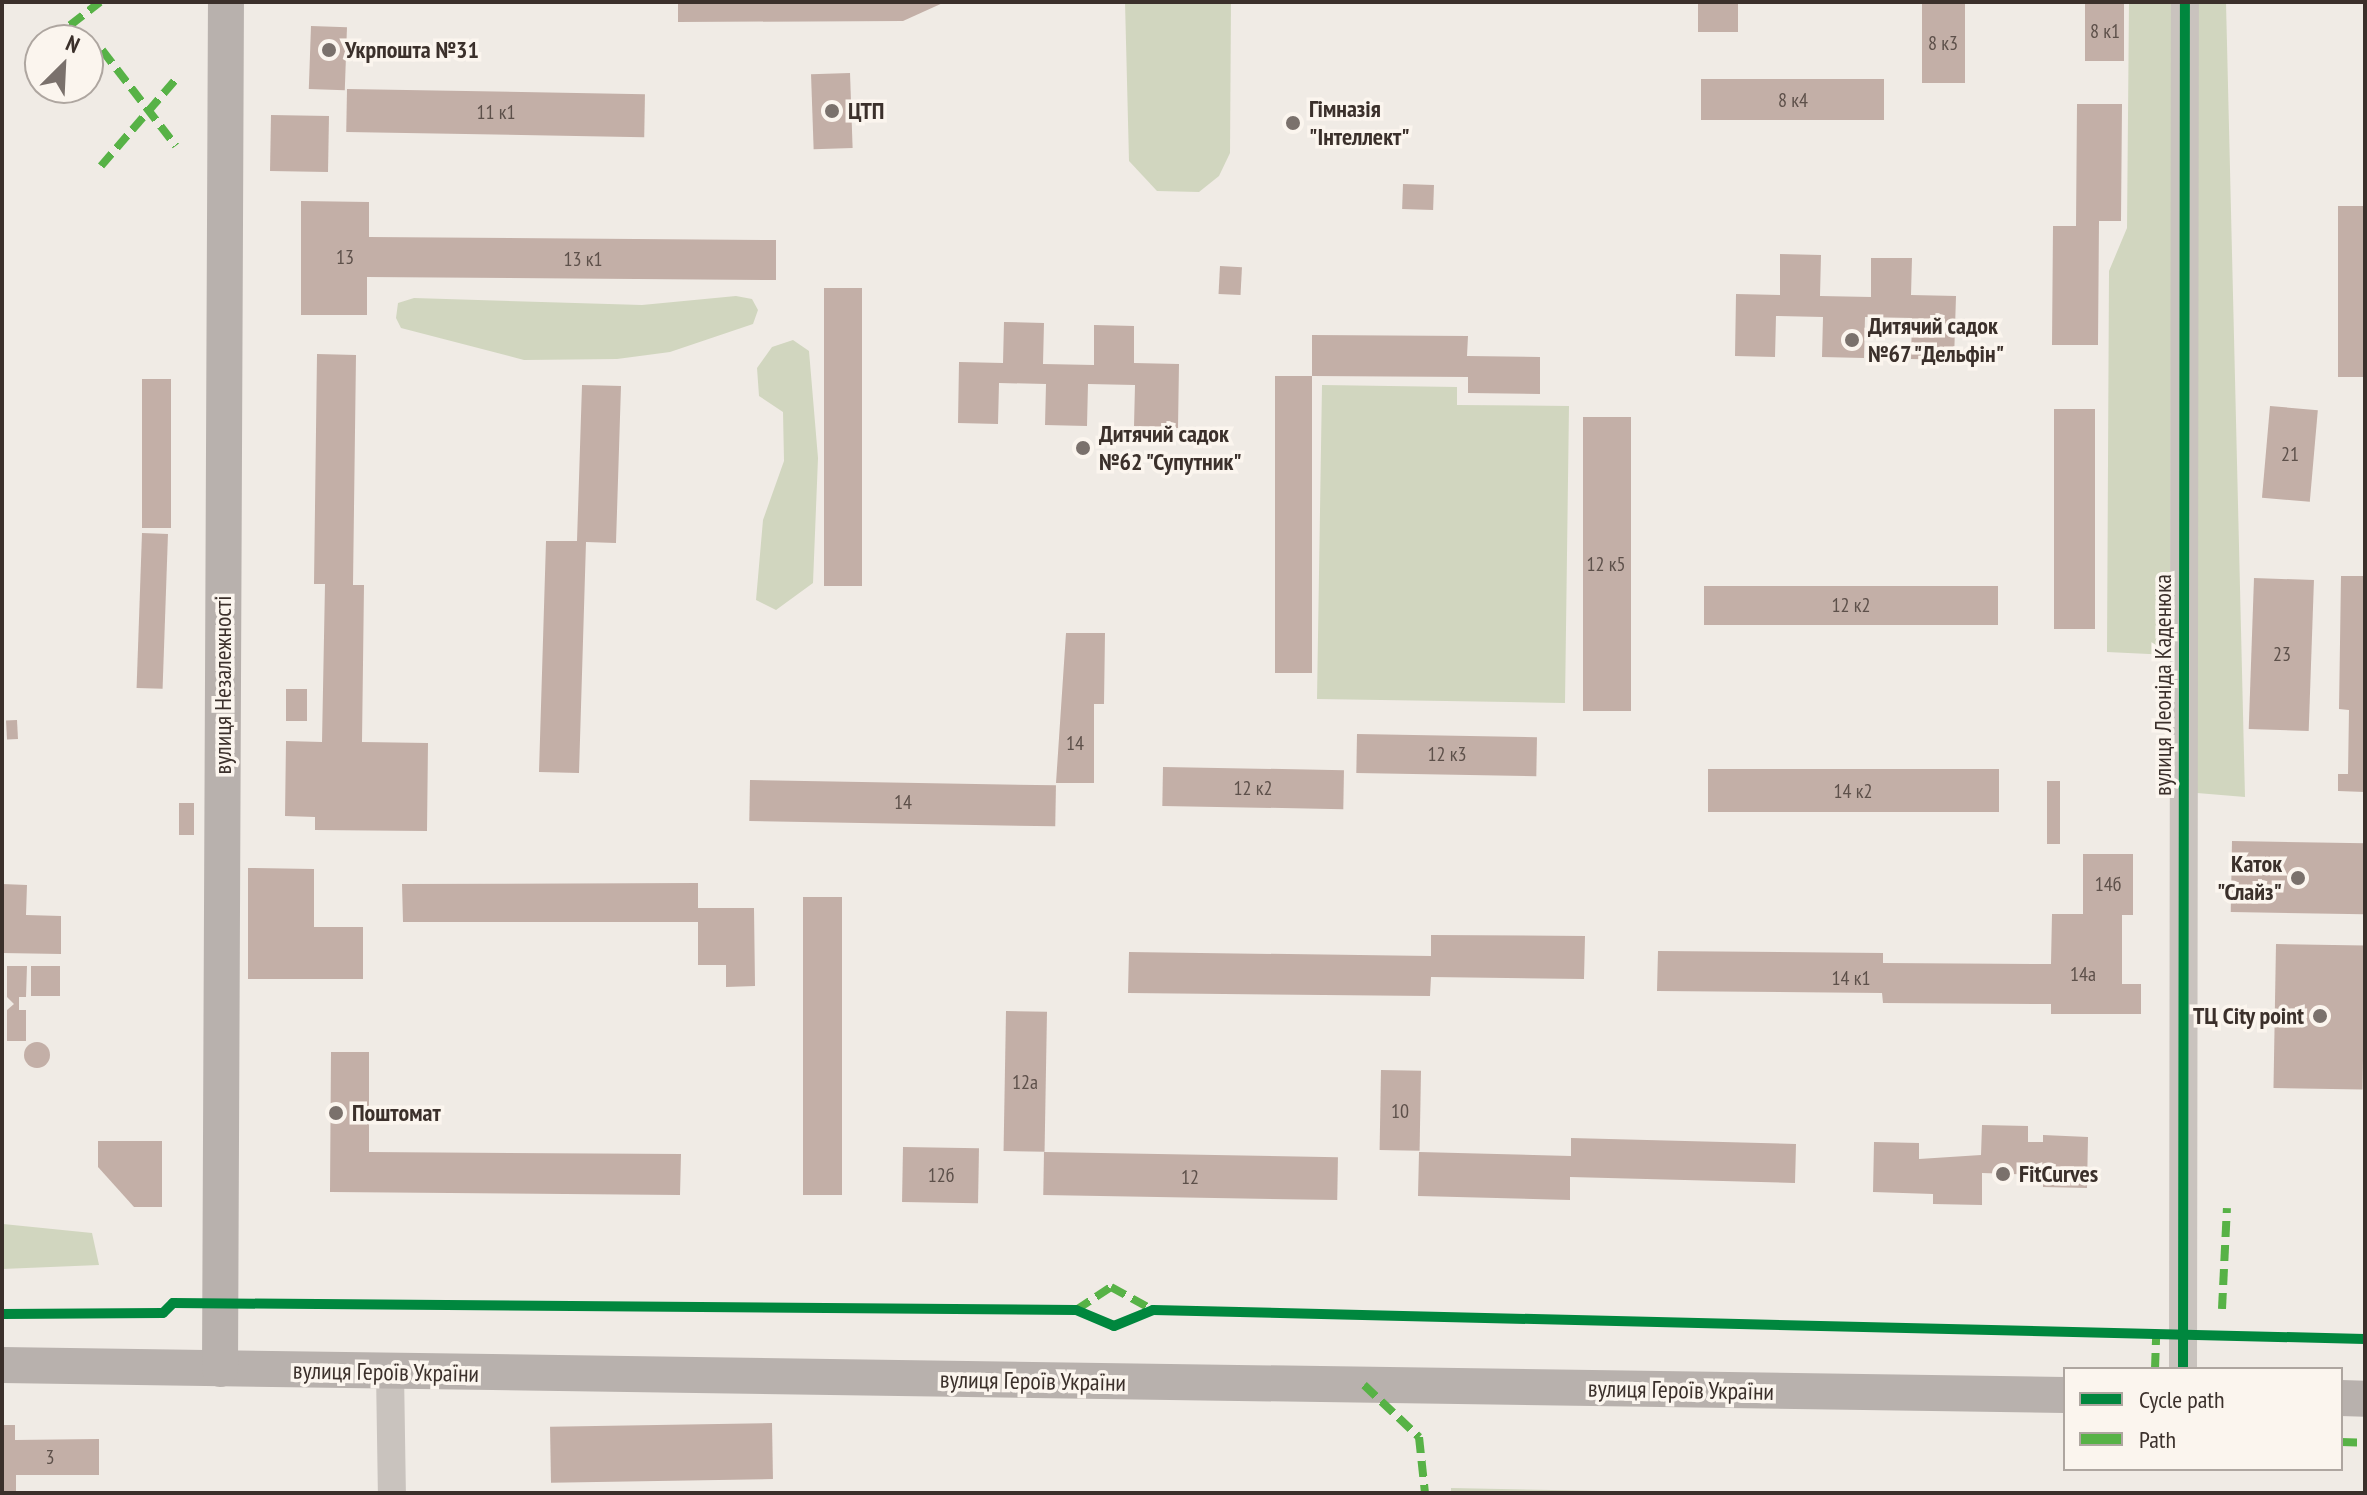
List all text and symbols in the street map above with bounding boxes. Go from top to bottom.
house number: 8 к1 [2090,19,2120,43]
north arrow [24,24,104,104]
text: N [62,29,84,59]
house number: 8 к3 [1928,31,1958,55]
place label: Укрпошта №31 [345,36,479,64]
marker: Укрпошта №31 [320,41,338,59]
house number: 8 к4 [1778,88,1808,112]
place label: Гімназія "Інтеллект" [1309,95,1410,151]
place label: ЦТП [848,97,884,125]
house number: 11 к1 [477,100,515,124]
marker: ЦТП [823,102,841,120]
marker: Гімназія "Інтеллект" [1284,114,1302,132]
house number: 13 [336,245,354,269]
house number: 13 к1 [564,247,602,271]
place label: Дитячий садок №67 "Дельфін" [1868,312,2007,368]
marker: Дитячий садок №67 "Дельфін" [1843,331,1861,349]
place label: Дитячий садок №62 "Супутник" [1099,420,1243,476]
marker: Дитячий садок №62 "Супутник" [1074,439,1092,457]
house number: 21 [2281,442,2299,466]
house number: 12 к5 [1587,552,1625,576]
street label: вулиця Леоніда Каденюка [2149,574,2177,796]
house number: 12 к2 [1832,593,1870,617]
street label: вулиця Незалежності [209,596,237,774]
house number: 23 [2273,642,2291,666]
house number: 14 [1066,731,1084,755]
house number: 12 к3 [1428,742,1466,766]
house number: 12 к2 [1234,776,1272,800]
house number: 14 к2 [1834,779,1872,803]
house number: 14 [894,790,912,814]
place label: Каток "Слайз" [2217,850,2282,906]
marker: Каток "Слайз" [2289,869,2307,887]
house number: 14б [2095,872,2121,896]
house number: 14а [2070,962,2096,986]
house number: 14 к1 [1832,966,1870,990]
place label: ТЦ City point [2192,1002,2304,1030]
marker: ТЦ City point [2311,1007,2329,1025]
house number: 12а [1012,1070,1038,1094]
place label: Поштомат [352,1099,441,1127]
house number: 10 [1391,1099,1409,1123]
marker: Поштомат [327,1104,345,1122]
place label: FitCurves [2019,1160,2098,1188]
house number: 12б [928,1163,954,1187]
house number: 12 [1181,1165,1199,1189]
marker: FitCurves [1994,1165,2012,1183]
street label: вулиця Героїв України [292,1356,480,1388]
street label: вулиця Героїв України [939,1365,1127,1397]
legend [2063,1367,2343,1471]
street label: вулиця Героїв України [1587,1374,1775,1406]
text: Cycle path [2139,1384,2225,1415]
text: Path [2139,1424,2176,1455]
house number: 3 [46,1445,54,1469]

